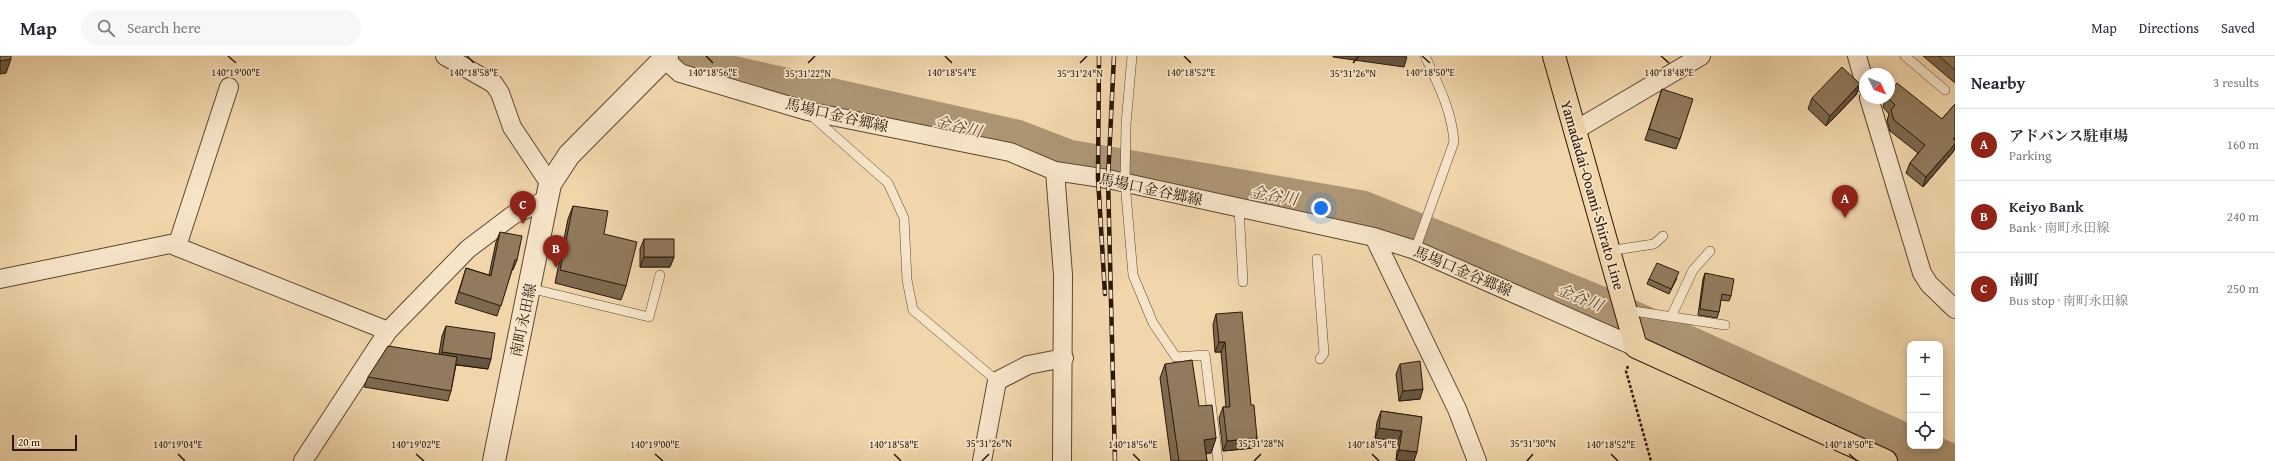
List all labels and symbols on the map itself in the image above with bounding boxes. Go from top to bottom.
text: 140°19'00"E [211,65,261,80]
text: 140°18'58"E [449,65,499,80]
text: 140°18'56"E [688,65,738,80]
text: 140°18'54"E [927,65,977,80]
text: 140°18'52"E [1166,65,1216,80]
text: 140°18'50"E [1405,65,1455,80]
text: 140°18'48"E [1644,65,1694,80]
text: 35°31'22"N [785,66,831,81]
text: 35°31'24"N [1057,66,1103,81]
text: 35°31'26"N [1330,66,1376,81]
north arrow [1859,68,1895,104]
street label: 馬場口金谷郷線 [783,93,891,137]
street label: Yamadadai-Ooami-Shirato Line [1556,98,1630,292]
water label: 金谷川 [932,109,986,144]
street label: 馬場口金谷郷線 [1097,168,1205,210]
water label: 金谷川 [1248,179,1302,211]
pin: A [1832,185,1858,218]
pin: C [510,191,536,224]
your location [1311,198,1331,218]
pin: B [543,235,569,268]
street label: 馬場口金谷郷線 [1411,241,1515,301]
water label: 金谷川 [1553,277,1609,318]
street label: 南町永田線 [505,281,541,359]
scale bar [12,433,77,452]
text: 35°31'26"N [966,436,1012,451]
text: 35°31'28"N [1238,436,1284,451]
text: 35°31'30"N [1510,436,1556,451]
text: 140°19'04"E [153,437,203,452]
text: 140°19'02"E [391,437,441,452]
text: 140°19'00"E [630,437,680,452]
text: 140°18'58"E [869,437,919,452]
text: 140°18'56"E [1108,437,1158,452]
text: 140°18'54"E [1347,437,1397,452]
text: 140°18'52"E [1586,437,1636,452]
text: 140°18'50"E [1824,437,1874,452]

